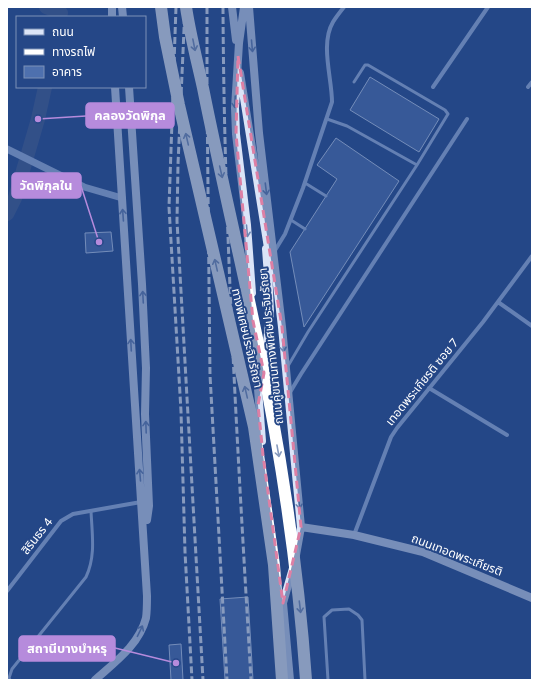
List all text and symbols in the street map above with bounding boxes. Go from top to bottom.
legend [16,16,146,88]
text: ถนน [52,25,74,39]
one-way arrow [190,38,198,51]
one-way arrow [248,39,255,52]
text: ทางรถไฟ [52,45,95,59]
text: อาคาร [52,65,82,79]
one-way arrow [231,95,239,108]
callout: คลองวัดพิกุล [86,103,174,128]
text: คลองวัดพิกุล [94,108,166,123]
one-way arrow [182,132,190,145]
one-way arrow [217,166,225,179]
callout: วัดพิกุลใน [12,173,81,198]
text: วัดพิกุลใน [20,178,73,193]
one-way arrow [262,182,270,195]
one-way arrow [120,209,127,222]
one-way arrow [244,224,251,237]
one-way arrow [212,259,219,272]
street label: ถนนคู่ขนานทางพิเศษประจิมรัถยา [256,267,286,425]
street label: ทางพิเศษประจิมรัถยา [229,287,265,389]
one-way arrow [139,291,146,304]
street label: เทอดพระเกียรติ ซอย 7 [383,335,462,428]
one-way arrow [128,339,135,352]
one-way arrow [280,339,287,352]
one-way arrow [241,386,249,399]
one-way arrow [142,421,149,434]
one-way arrow [274,444,282,457]
one-way arrow [136,469,143,482]
one-way arrow [295,496,303,509]
street label: สิรินธร 4 [18,514,56,557]
street label: ถนนเทอดพระเกียรติ [409,531,505,579]
one-way arrow [296,600,304,613]
one-way arrow [137,625,144,637]
callout: สถานีบางบำหรุ [19,636,115,661]
text: สถานีบางบำหรุ [27,641,107,656]

